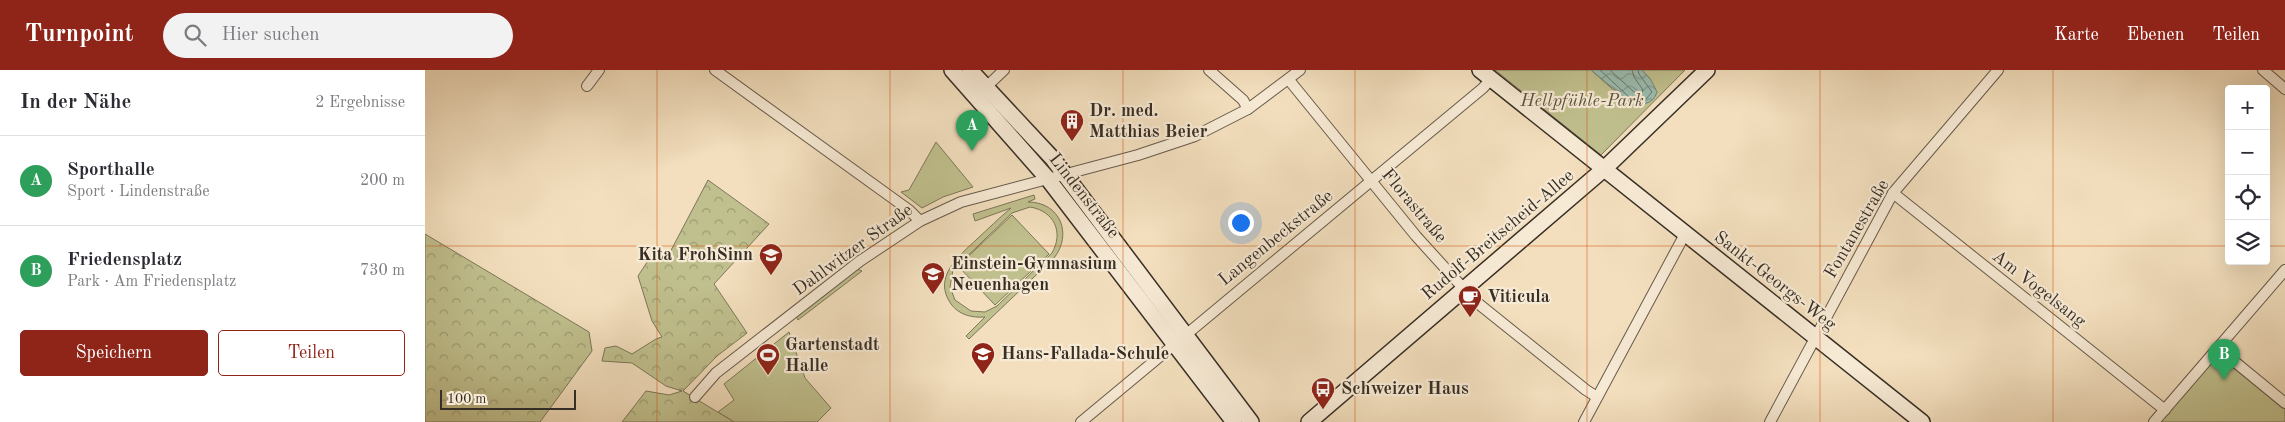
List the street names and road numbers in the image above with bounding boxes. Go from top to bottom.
street label: Lindenstraße [1045,150,1123,242]
street label: Florastraße [1378,166,1450,246]
street label: Rudolf-Breitscheid-Allee [1419,166,1577,304]
street label: Fontanestraße [1821,177,1893,281]
street label: Langenbeckstraße [1215,187,1337,289]
street label: Dahlwitzer Straße [790,201,916,299]
street label: Sankt-Georgs-Weg [1711,228,1840,334]
street label: Am Vogelsang [1989,247,2089,331]

